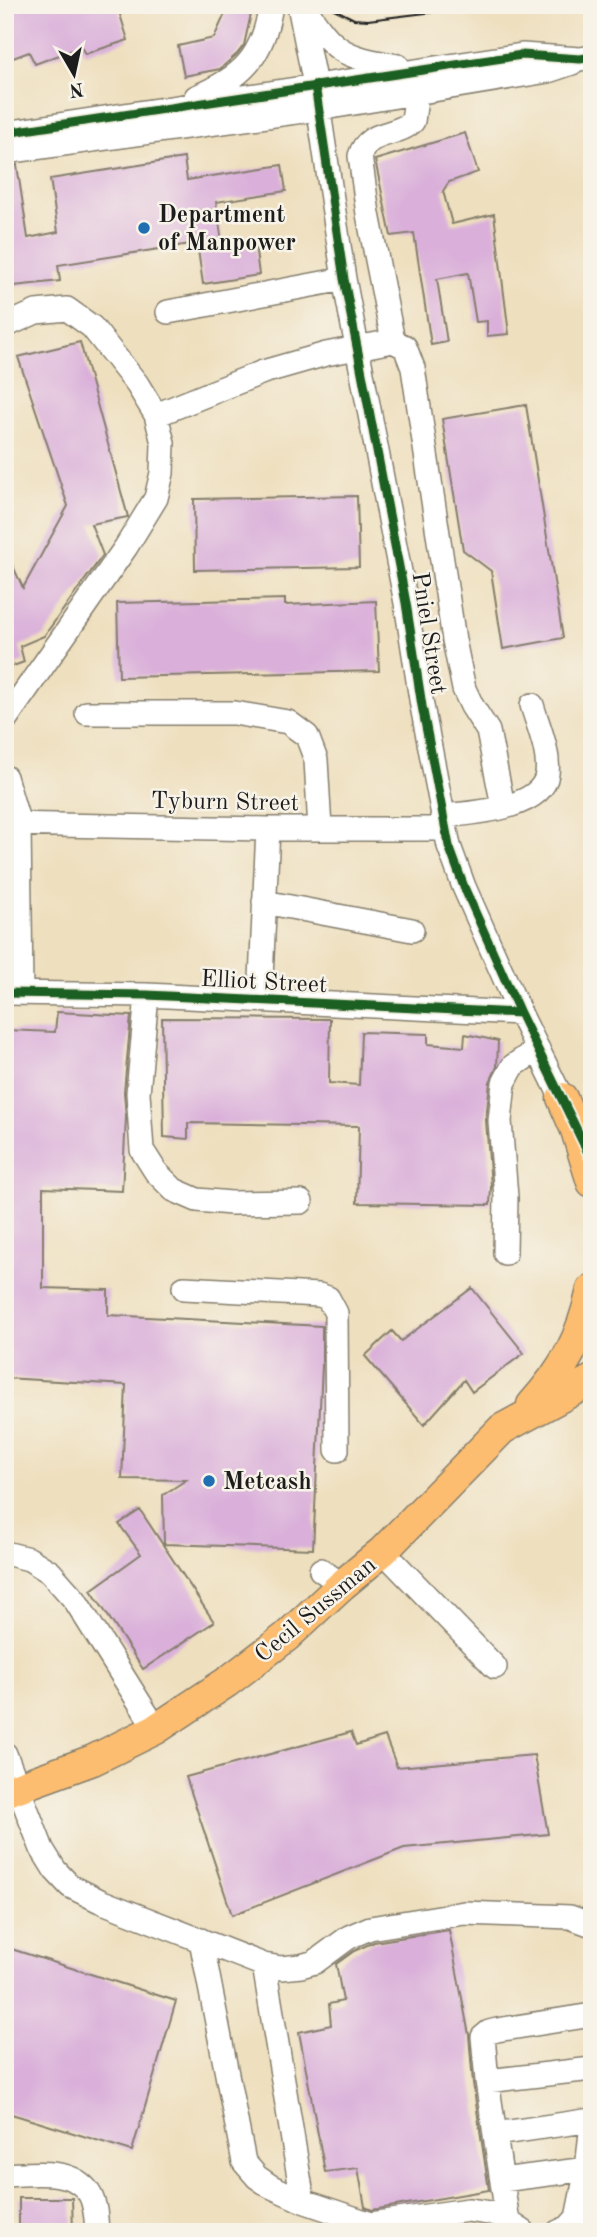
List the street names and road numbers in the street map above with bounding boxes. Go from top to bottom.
street label: Pniel Street [407,570,450,696]
street label: Tyburn Street [151,790,299,816]
street label: Elliot Street [200,968,328,998]
street label: Cecil Sussman [251,1553,381,1668]

